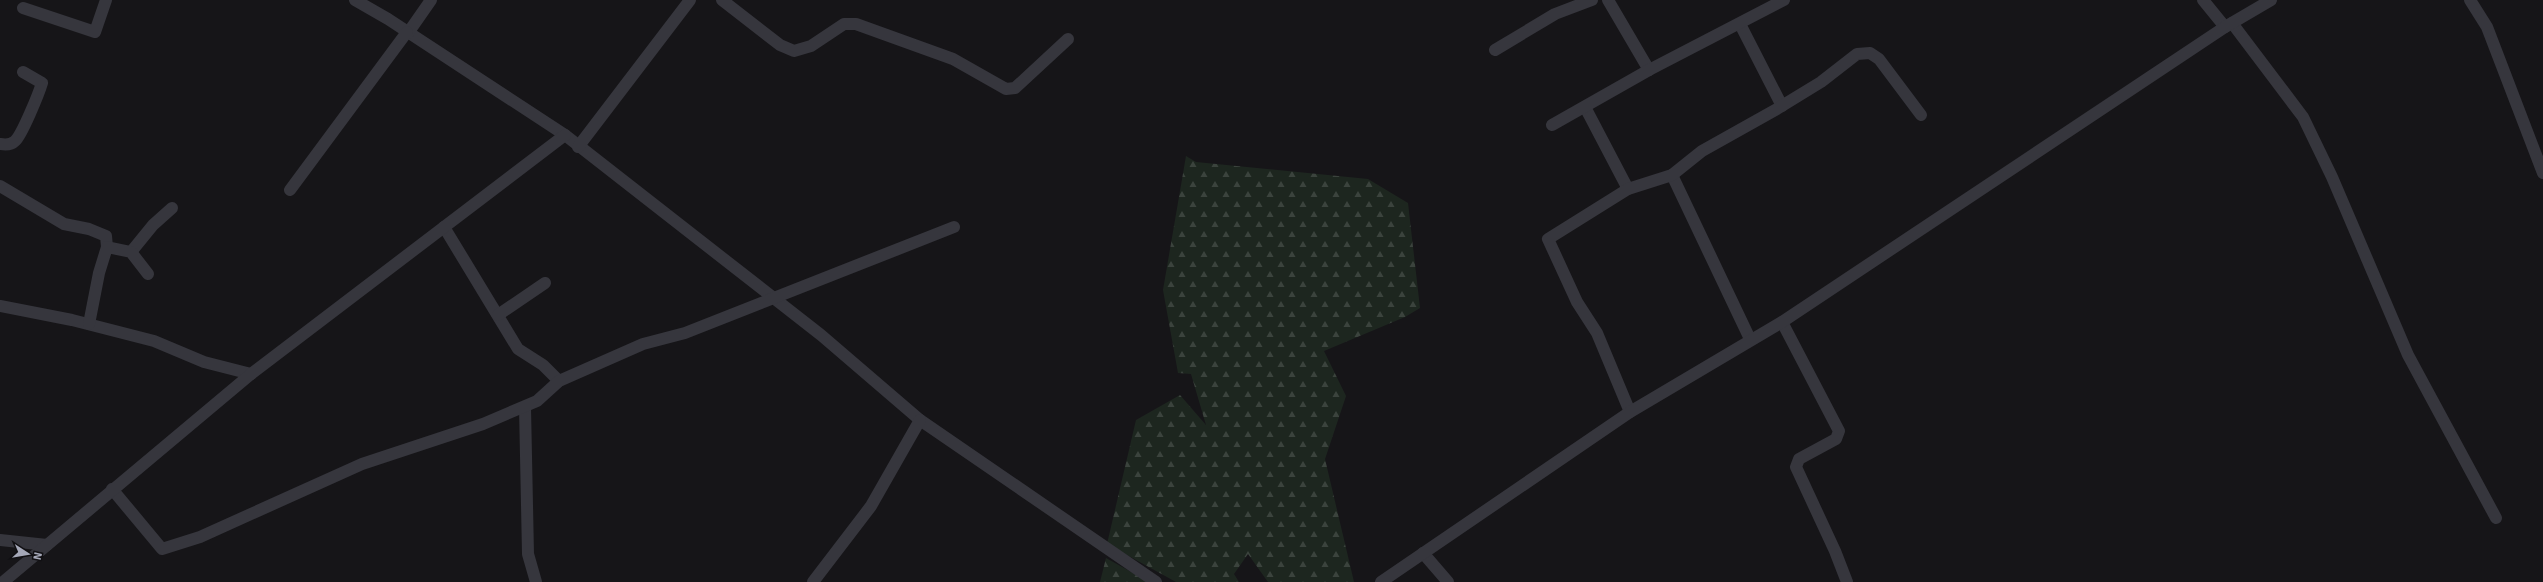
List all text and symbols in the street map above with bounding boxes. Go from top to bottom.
north arrow [8,534,48,574]
text: N [30,551,44,561]

